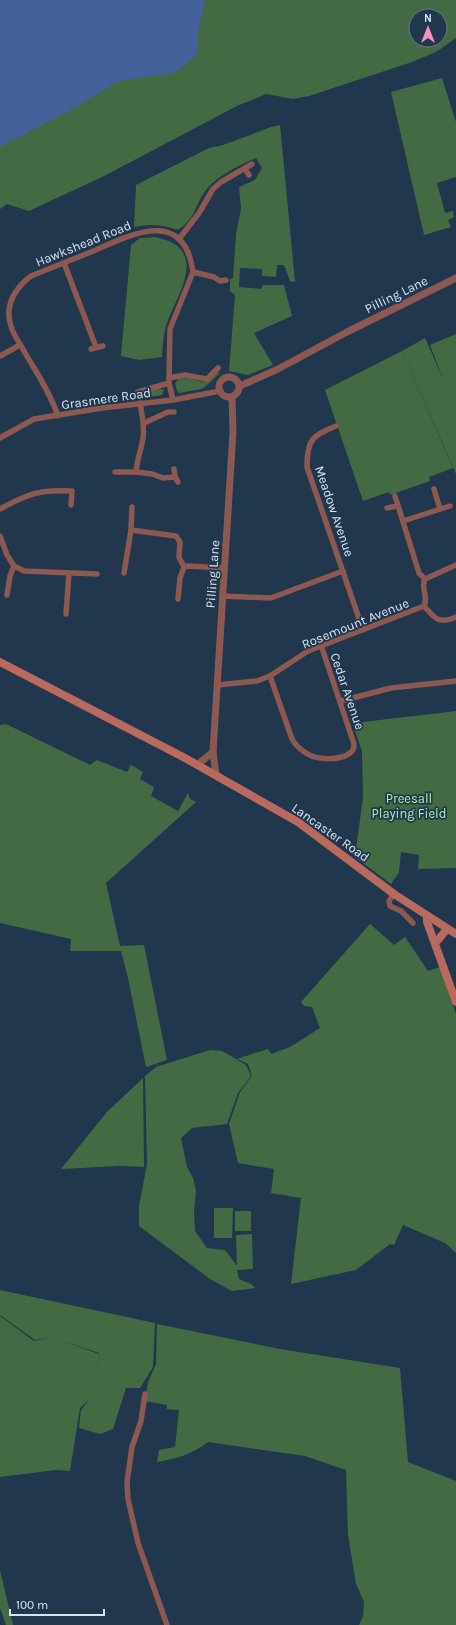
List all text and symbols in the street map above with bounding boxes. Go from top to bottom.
north arrow [408,8,448,48]
text: N [424,12,432,25]
street label: Hawkshead Road [33,217,133,269]
street label: Pilling Lane [362,273,430,316]
street label: Grasmere Road [60,385,152,412]
street label: Meadow Avenue [312,464,357,559]
street label: Pilling Lane [203,539,222,609]
street label: Rosemount Avenue [299,595,411,652]
street label: Cedar Avenue [327,651,368,732]
park label: Preesall Playing Field [372,791,446,821]
street label: Lancaster Road [289,800,372,865]
scale bar [10,1591,104,1617]
text: 100 m [16,1598,48,1612]

